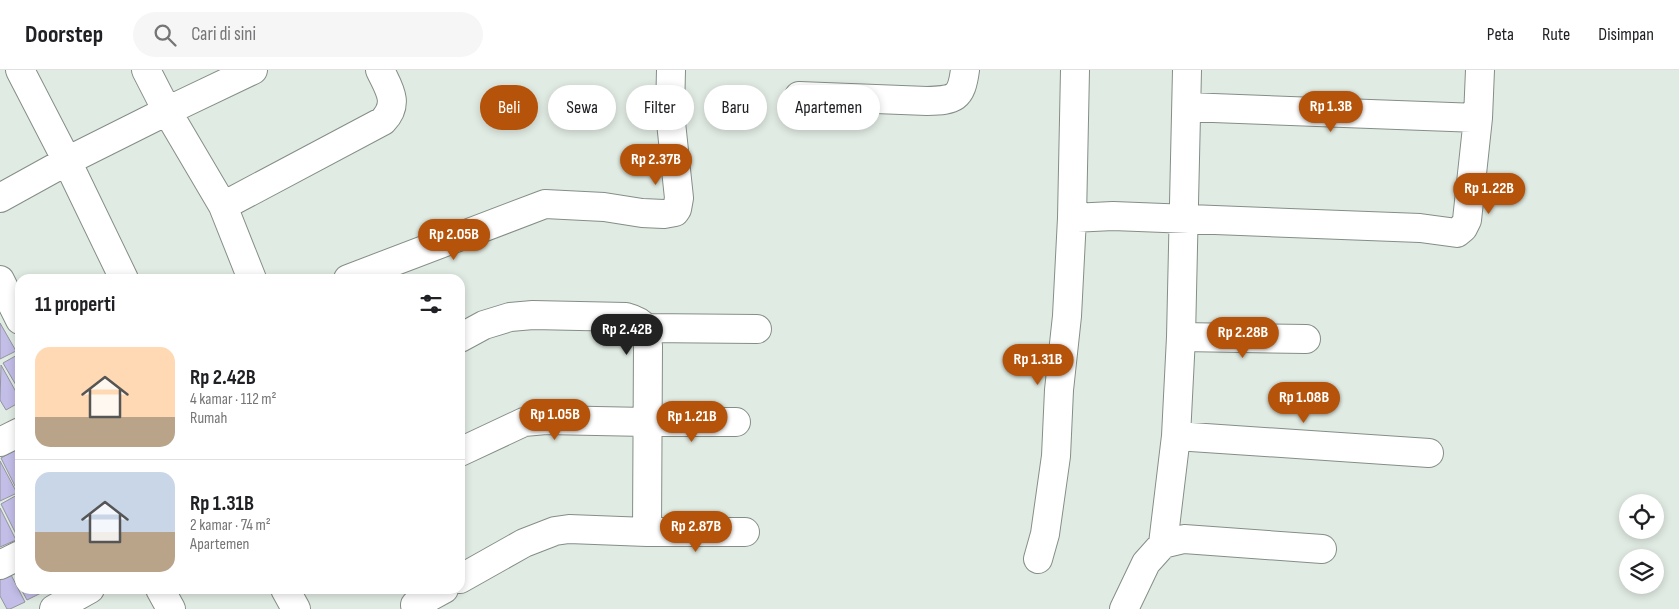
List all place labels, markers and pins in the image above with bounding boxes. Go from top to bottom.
pin: Rp 1.3B [1285,90,1377,133]
pin: Rp 2.37B [604,144,708,186]
pin: Rp 1.22B [1437,172,1541,215]
pin: Rp 2.05B [402,218,506,261]
pin: Rp 2.42B [575,314,679,356]
pin: Rp 2.28B [1191,316,1295,359]
pin: Rp 1.31B [986,344,1090,386]
pin: Rp 1.08B [1252,382,1356,424]
pin: Rp 1.05B [503,398,607,441]
pin: Rp 1.21B [640,400,744,443]
pin: Rp 2.87B [644,510,748,553]

